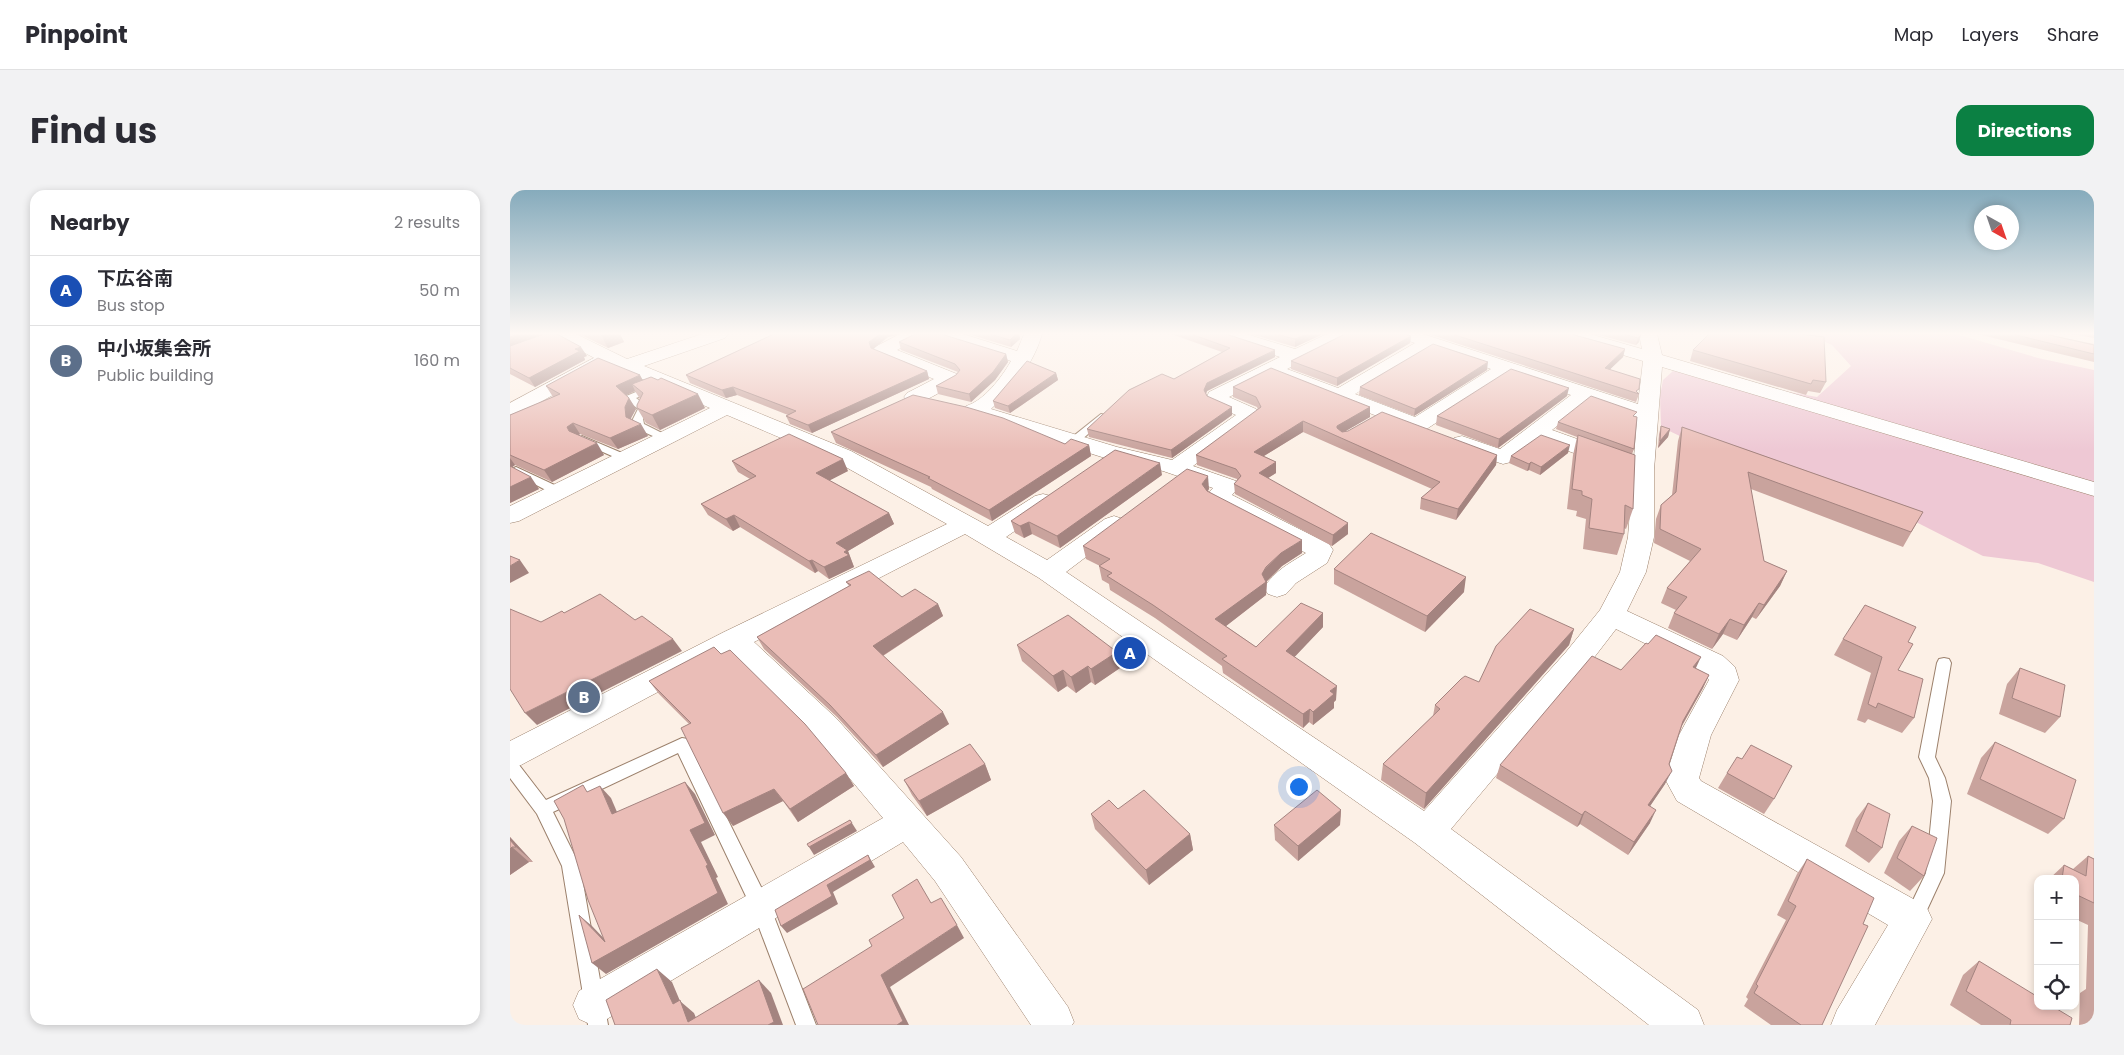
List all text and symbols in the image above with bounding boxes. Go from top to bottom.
text: Pinpoint [25,18,128,51]
text: Map [1894,22,1934,47]
text: Layers [1962,22,2019,47]
text: Share [2047,22,2099,47]
button: Directions [1956,105,2094,156]
text: Find us [30,106,157,155]
north arrow [1974,205,2019,250]
text: Nearby [50,208,130,237]
text: 2 results [394,211,460,234]
text: 下広谷南 [97,265,173,292]
text: A [60,279,72,302]
text: 50 m [419,279,460,302]
text: Bus stop [97,294,165,317]
text: 中小坂集会所 [97,335,211,362]
text: B [61,349,71,372]
text: 160 m [414,349,460,372]
text: Public building [97,364,214,387]
pin: A [1114,634,1146,672]
pin: B [568,678,600,716]
your location [1286,774,1312,800]
map controls [2034,875,2079,1010]
button: + [2034,875,2079,920]
button: − [2034,920,2079,965]
button: locate [2034,965,2079,1010]

